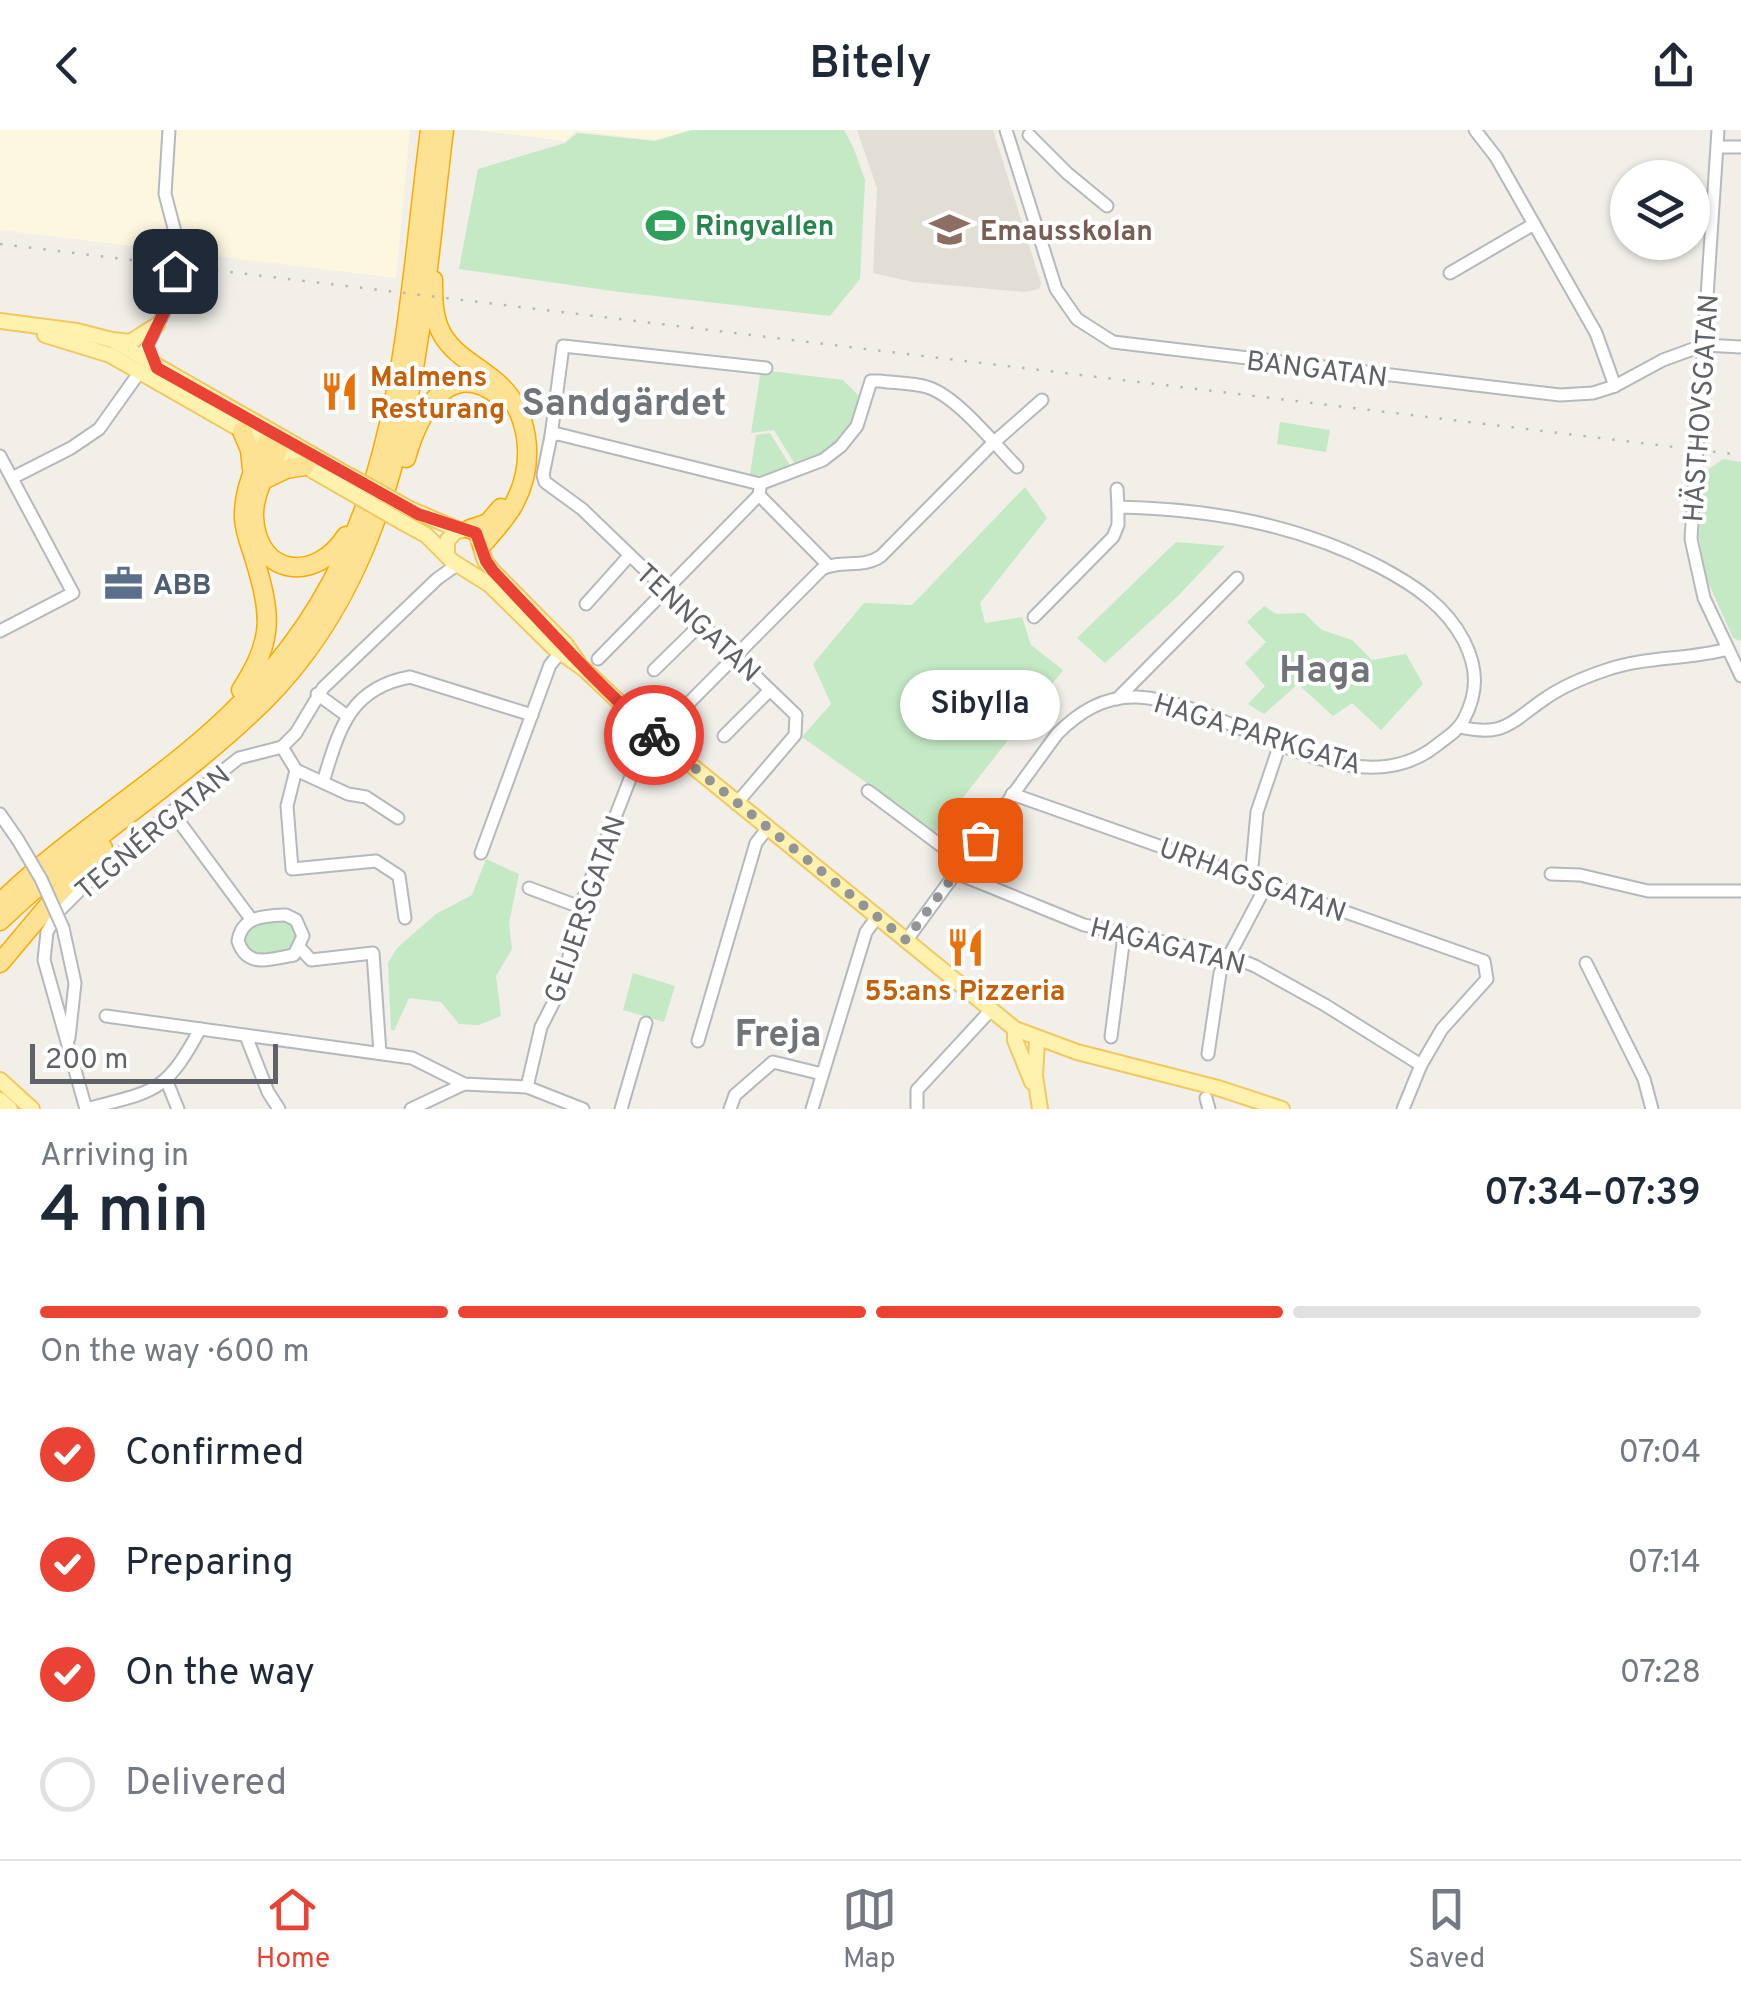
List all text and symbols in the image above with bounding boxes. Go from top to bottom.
text: Bitely [809,37,932,94]
icon: back [40,38,95,93]
icon: share [1646,38,1701,93]
map controls [1610,160,1710,260]
button: layers [1610,160,1710,260]
sports icon: Ringvallen [644,204,686,246]
school or university icon: Emausskolan [929,209,971,251]
place label: Ringvallen [695,210,834,246]
place label: Emausskolan [980,215,1153,251]
pin [133,229,218,314]
icon: home [148,244,203,299]
street label: HÄSTHOVSGATAN [1676,293,1729,524]
street label: BANGATAN [1244,344,1389,397]
place label: Malmens Resturang [370,361,505,429]
restaurant icon: Malmens Resturang [319,371,361,413]
district label: Sandgärdet [521,381,727,430]
street label: TENNGATAN [627,557,767,691]
office icon: ABB [102,563,144,605]
place label: ABB [153,569,211,605]
district label: Haga [1279,648,1371,697]
callout: Sibylla [900,670,1060,740]
courier [604,685,704,785]
text: Sibylla [930,685,1030,725]
street label: HAGA PARKGATA [1149,687,1366,785]
icon: bike [627,708,682,763]
street label: TEGNÉRGATAN [68,757,239,910]
pin [938,798,1023,883]
street label: GEIJERSGATAN [538,811,636,1009]
icon: bag [953,813,1008,868]
street label: URHAGSGATAN [1154,831,1350,932]
street label: HAGAGATAN [1086,911,1249,985]
restaurant icon: 55:ans Pizzeria [944,926,986,968]
place label: 55:ans Pizzeria [865,975,1065,1011]
district label: Freja [735,1012,821,1061]
scale bar [30,1039,278,1084]
text: 200 m [45,1043,128,1079]
text: Arriving in [40,1137,189,1177]
text: 07:34–07:39 [1484,1170,1701,1219]
text: 4 min [40,1173,209,1255]
text: On the way · 600 m [40,1333,310,1373]
icon: check [40,1427,95,1482]
text: Confirmed [125,1430,304,1479]
text: 07:04 [1618,1434,1701,1474]
icon: check [40,1537,95,1592]
text: Preparing [125,1540,294,1589]
text: 07:14 [1628,1544,1701,1584]
icon: check [40,1647,95,1702]
text: On the way [125,1650,315,1699]
text: 07:28 [1620,1654,1701,1694]
text: Delivered [125,1760,287,1809]
tab: Home [256,1882,330,1978]
tab: Map [842,1882,897,1978]
tab: Saved [1408,1882,1485,1978]

